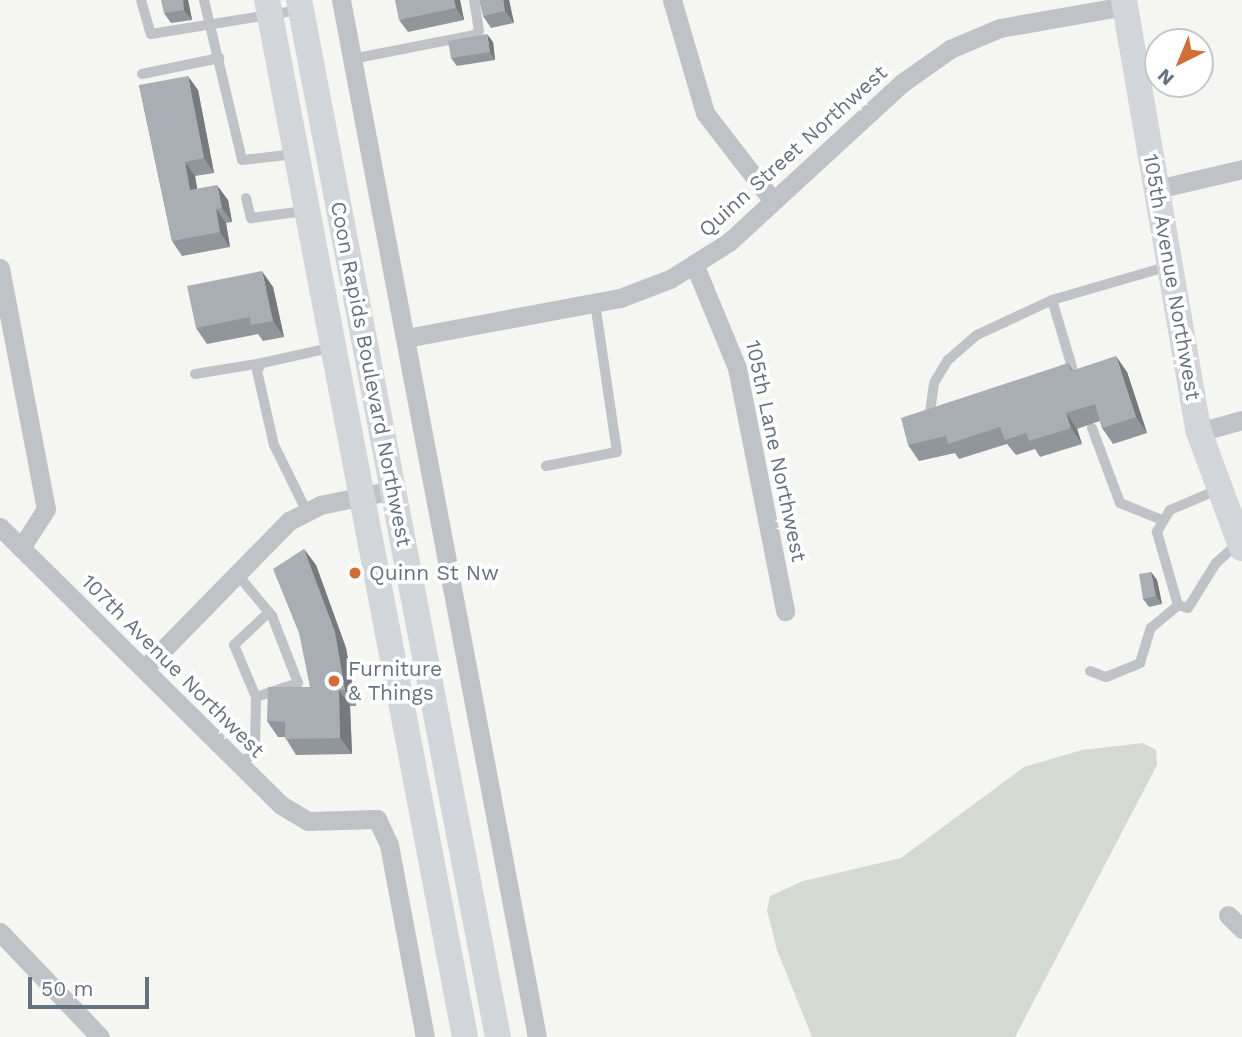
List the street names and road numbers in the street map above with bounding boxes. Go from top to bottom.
street label: Quinn Street Northwest [694,60,892,242]
street label: 105th Avenue Northwest [1138,151,1206,403]
street label: Coon Rapids Boulevard Northwest [325,199,417,549]
street label: 105th Lane Northwest [740,338,812,564]
street label: 107th Avenue Northwest [76,569,270,763]

